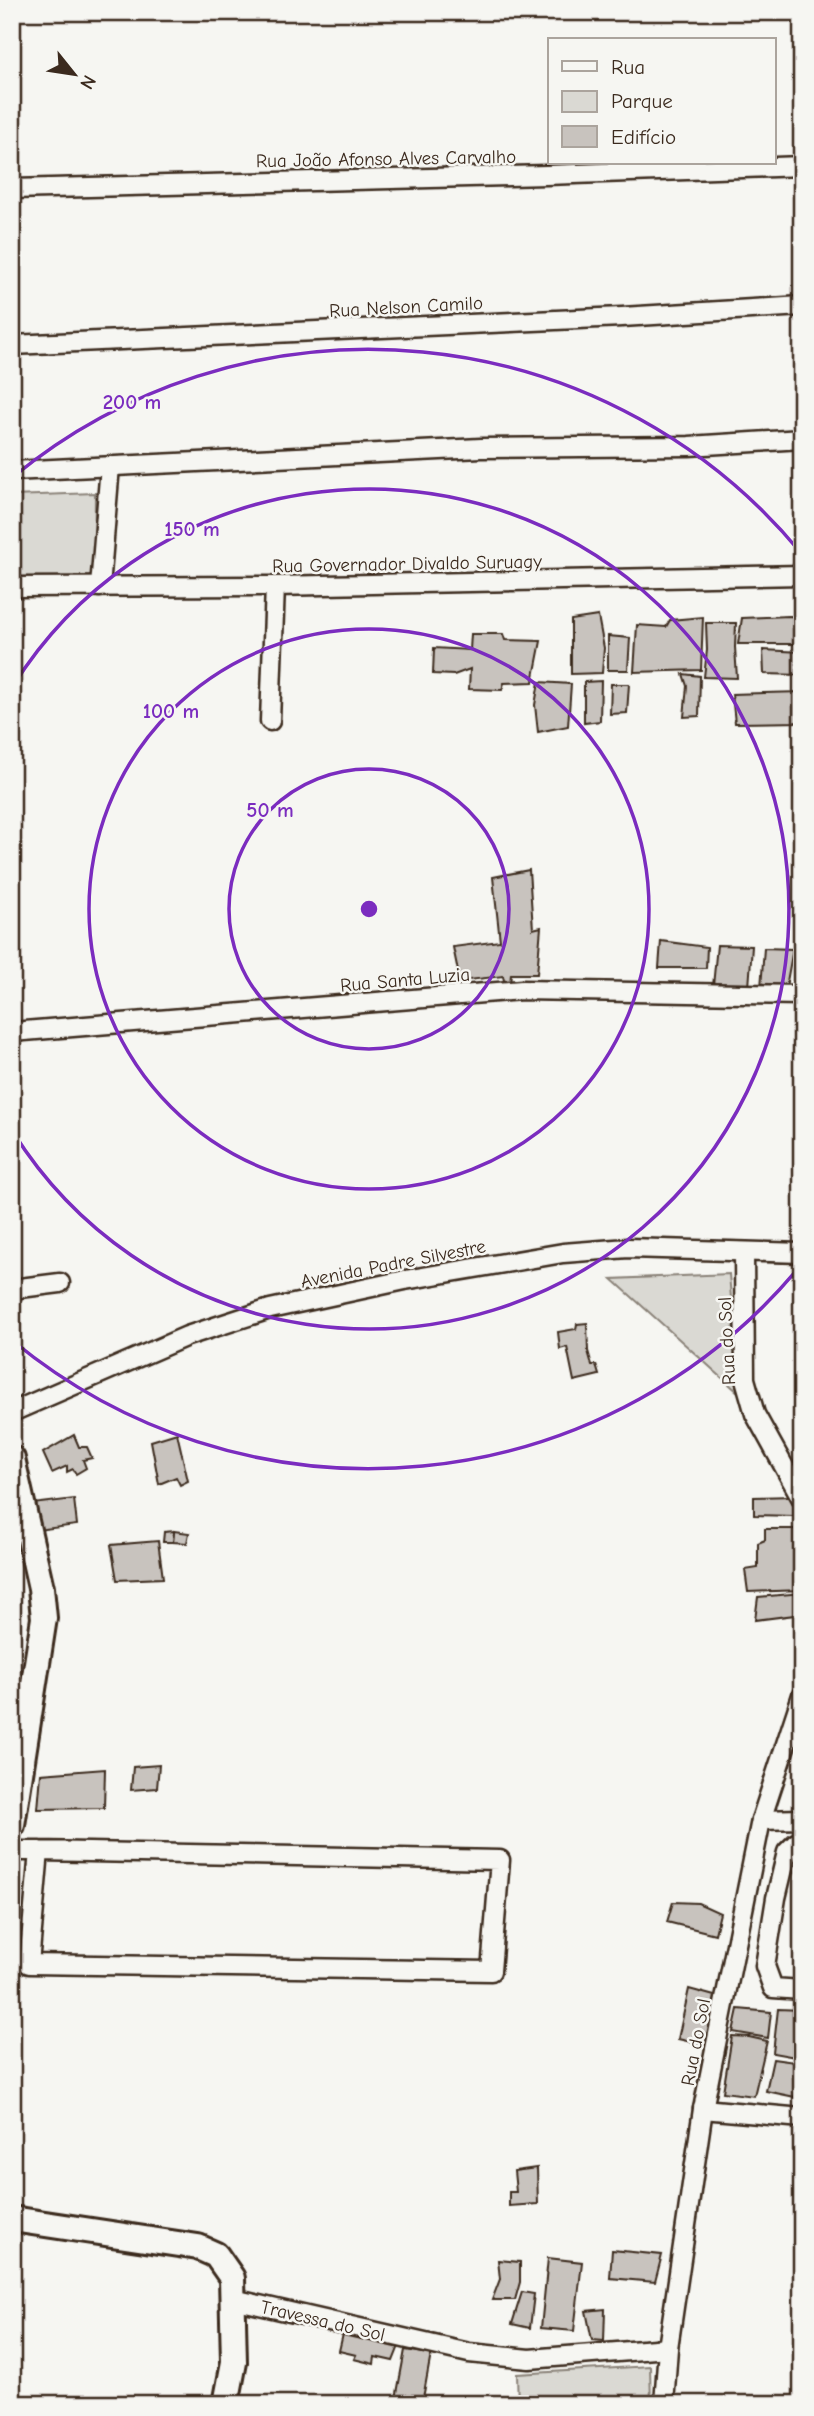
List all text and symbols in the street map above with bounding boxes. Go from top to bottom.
north arrow [38,38,108,108]
legend [548,38,776,164]
text: Rua [611,55,645,79]
text: N [75,71,100,93]
text: Parque [611,89,673,113]
text: Edifício [611,125,676,149]
street label: Rua João Afonso Alves Carvalho [256,146,516,172]
street label: Rua Nelson Camilo [329,292,483,322]
text: 200 m [103,390,161,414]
text: 150 m [164,517,220,541]
street label: Rua Governador Divaldo Suruagy [272,551,543,577]
text: 100 m [143,699,199,723]
text: 50 m [246,798,294,822]
centre of rings [357,897,381,921]
street label: Rua Santa Luzia [339,963,471,997]
street label: Avenida Padre Silvestre [299,1235,488,1293]
street label: Rua do Sol [714,1296,740,1386]
street label: Rua do Sol [677,1997,715,2088]
street label: Travessa do Sol [258,2296,387,2346]

